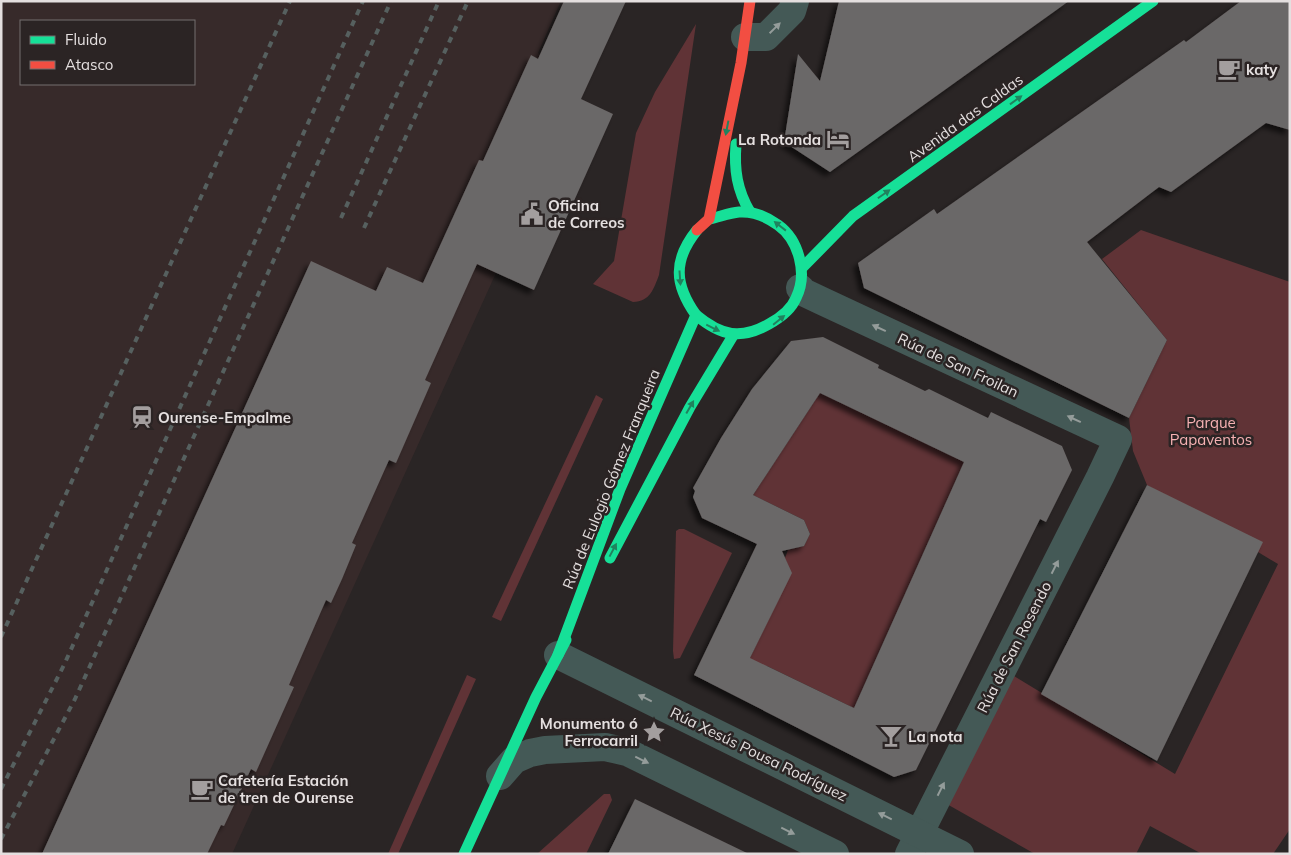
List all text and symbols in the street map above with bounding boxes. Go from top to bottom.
legend [20,20,195,85]
one-way arrow [769,22,781,34]
text: Fluido [65,30,107,49]
text: Atasco [65,55,113,74]
cafe icon: katy [1216,56,1242,82]
place label: katy [1246,60,1278,79]
street label: Avenida das Caldas [903,70,1027,166]
one-way arrow [1009,94,1022,105]
one-way arrow [723,120,731,135]
hotel icon: La Rotonda [825,126,851,152]
place label: La Rotonda [738,130,821,149]
one-way arrow [877,189,891,199]
place label: Oficina de Correos [548,196,625,232]
public building icon: Oficina de Correos [519,201,545,227]
one-way arrow [774,221,787,232]
one-way arrow [677,270,685,286]
one-way arrow [772,314,785,325]
one-way arrow [706,323,721,332]
one-way arrow [872,324,886,332]
street label: Rúa de San Froilan [895,329,1021,401]
street label: Rúa de Eulogio Gómez Franqueira [558,366,664,592]
one-way arrow [686,400,694,414]
station icon: Ourense-Empalme [129,404,155,430]
place label: Ourense-Empalme [158,408,291,427]
park label: Parque Papaventos [1170,413,1252,449]
one-way arrow [1066,414,1081,423]
one-way arrow [609,544,618,557]
one-way arrow [1051,559,1059,574]
street label: Rúa de San Rosendo [973,578,1055,716]
one-way arrow [638,694,652,702]
street label: Rúa Xesús Pousa Rodríguez [667,703,851,805]
place label: Monumento ó Ferrocarril [540,714,638,750]
place icon: Monumento ó Ferrocarril [641,719,667,745]
bar icon: La nota [878,723,904,749]
place label: La nota [908,727,963,746]
one-way arrow [635,756,649,764]
place label: Cafetería Estación de tren de Ourense [218,771,354,807]
cafe icon: Cafetería Estación de tren de Ourense [189,776,215,802]
one-way arrow [937,782,945,797]
one-way arrow [878,812,892,820]
one-way arrow [781,827,795,835]

